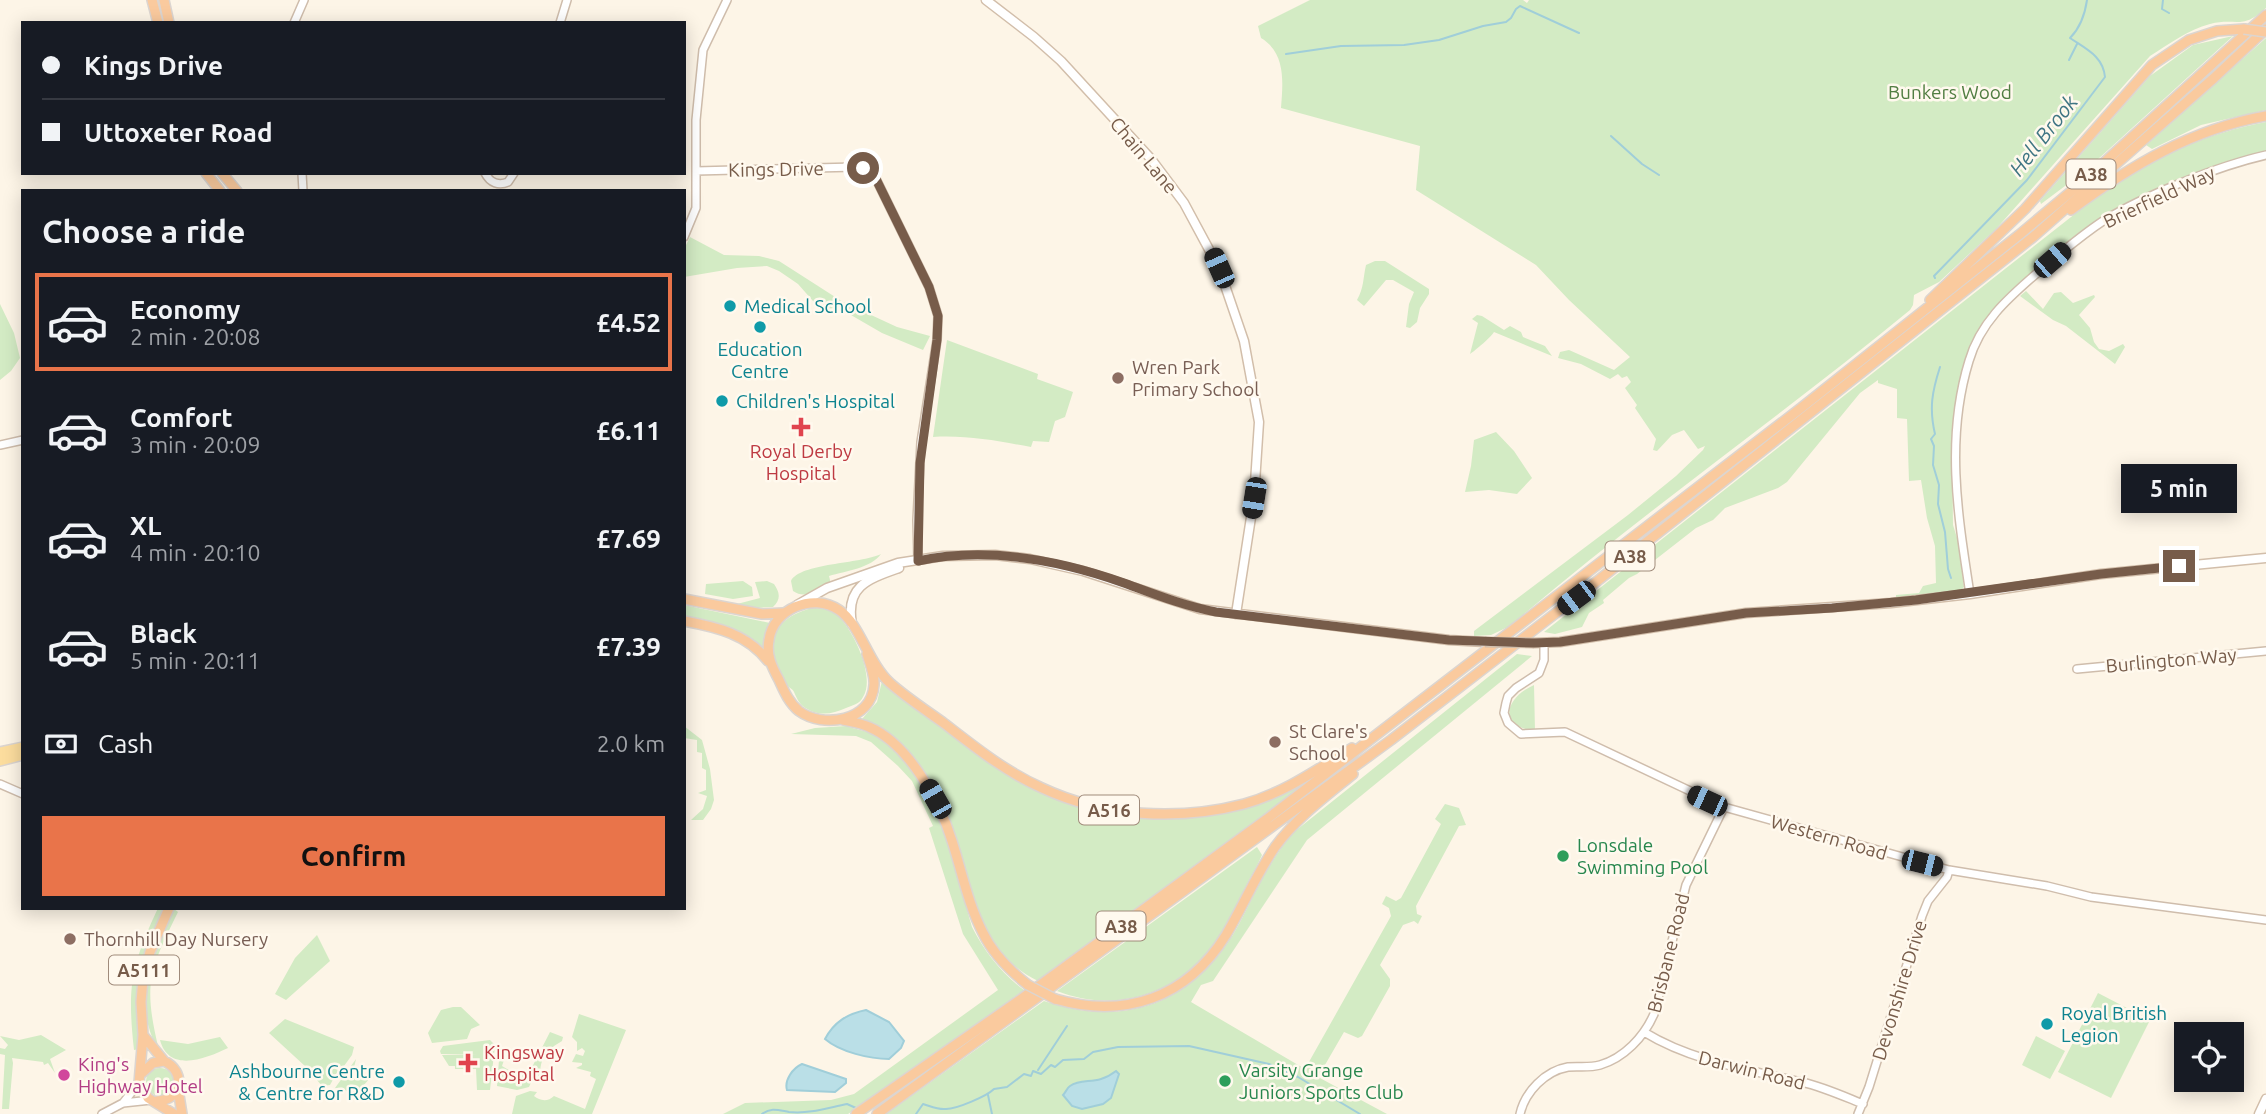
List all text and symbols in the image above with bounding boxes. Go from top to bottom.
text: Kings Drive [84,51,223,80]
park label: Bunkers Wood [1888,81,2012,103]
water label: Hell Brook [2004,90,2082,180]
street label: Chain Lane [1106,112,1182,198]
text: Uttoxeter Road [84,118,273,147]
route start [847,152,879,184]
street label: Kings Drive [728,157,824,181]
road number: A38 [2066,160,2116,188]
street label: Brierfield Way [2100,162,2218,232]
text: Choose a ride [42,213,245,249]
car [2030,238,2075,282]
car [1201,245,1238,291]
icon: car [46,291,109,354]
text: Economy [130,295,240,324]
place label: Medical School [744,295,871,317]
marker: Medical School [722,298,738,314]
text: £4.52 [596,308,661,337]
marker: Education Centre [752,319,768,335]
text: 2 min · 20:08 [130,324,261,349]
place label: Education Centre [717,338,803,382]
place label: Wren Park Primary School [1132,356,1259,400]
marker: Wren Park Primary School [1110,370,1126,386]
place label: Children's Hospital [736,390,895,412]
marker: Children's Hospital [714,393,730,409]
icon: car [46,399,109,462]
text: Comfort [130,403,233,432]
text: £6.11 [596,416,661,445]
marker: Royal Derby Hospital [791,417,811,437]
text: 3 min · 20:09 [130,432,261,457]
place label: Royal Derby Hospital [750,440,852,484]
callout: 5 min [2121,464,2237,514]
car [1241,476,1268,520]
text: 5 min [2150,476,2208,501]
icon: car [46,507,109,570]
text: XL [130,511,161,540]
text: £7.69 [596,524,661,553]
text: 4 min · 20:10 [130,540,261,565]
road number: A38 [1606,542,1654,570]
route end [2163,550,2195,582]
car [1553,577,1600,619]
icon: car [46,615,109,678]
text: Black [130,619,197,648]
text: £7.39 [596,632,661,661]
street label: Burlington Way [2105,643,2237,677]
text: 5 min · 20:11 [130,648,261,673]
place label: St Clare's School [1289,720,1367,764]
icon: cash [42,725,80,763]
text: Cash [98,729,153,758]
text: 2.0 km [597,731,665,756]
marker: St Clare's School [1267,734,1283,750]
car [916,776,955,822]
car [1684,783,1731,819]
road number: A516 [1079,796,1139,824]
street label: Western Road [1768,810,1890,864]
button: Confirm [42,816,665,896]
place label: Lonsdale Swimming Pool [1577,834,1708,878]
marker: Lonsdale Swimming Pool [1555,848,1571,864]
car [1900,848,1945,878]
street label: Brisbane Road [1643,891,1693,1015]
road number: A38 [1096,911,1146,940]
street label: Devonshire Drive [1867,917,1931,1063]
place label: Thornhill Day Nursery [84,928,268,950]
marker: Thornhill Day Nursery [62,931,78,947]
road number: A5111 [109,956,179,985]
place label: Royal British Legion [2061,1002,2167,1046]
marker: Royal British Legion [2039,1016,2055,1032]
map controls [2174,1022,2244,1092]
button: locate [2174,1022,2244,1092]
place label: Kingsway Hospital [484,1041,564,1085]
street label: Darwin Road [1696,1046,1808,1094]
place label: King's Highway Hotel [78,1053,203,1097]
marker: Kingsway Hospital [458,1053,478,1073]
place label: Varsity Grange Juniors Sports Club [1239,1059,1404,1103]
place label: Ashbourne Centre & Centre for R&D [229,1060,385,1104]
marker: King's Highway Hotel [56,1067,72,1083]
marker: Varsity Grange Juniors Sports Club [1217,1073,1233,1089]
marker: Ashbourne Centre & Centre for R&D [391,1074,407,1090]

